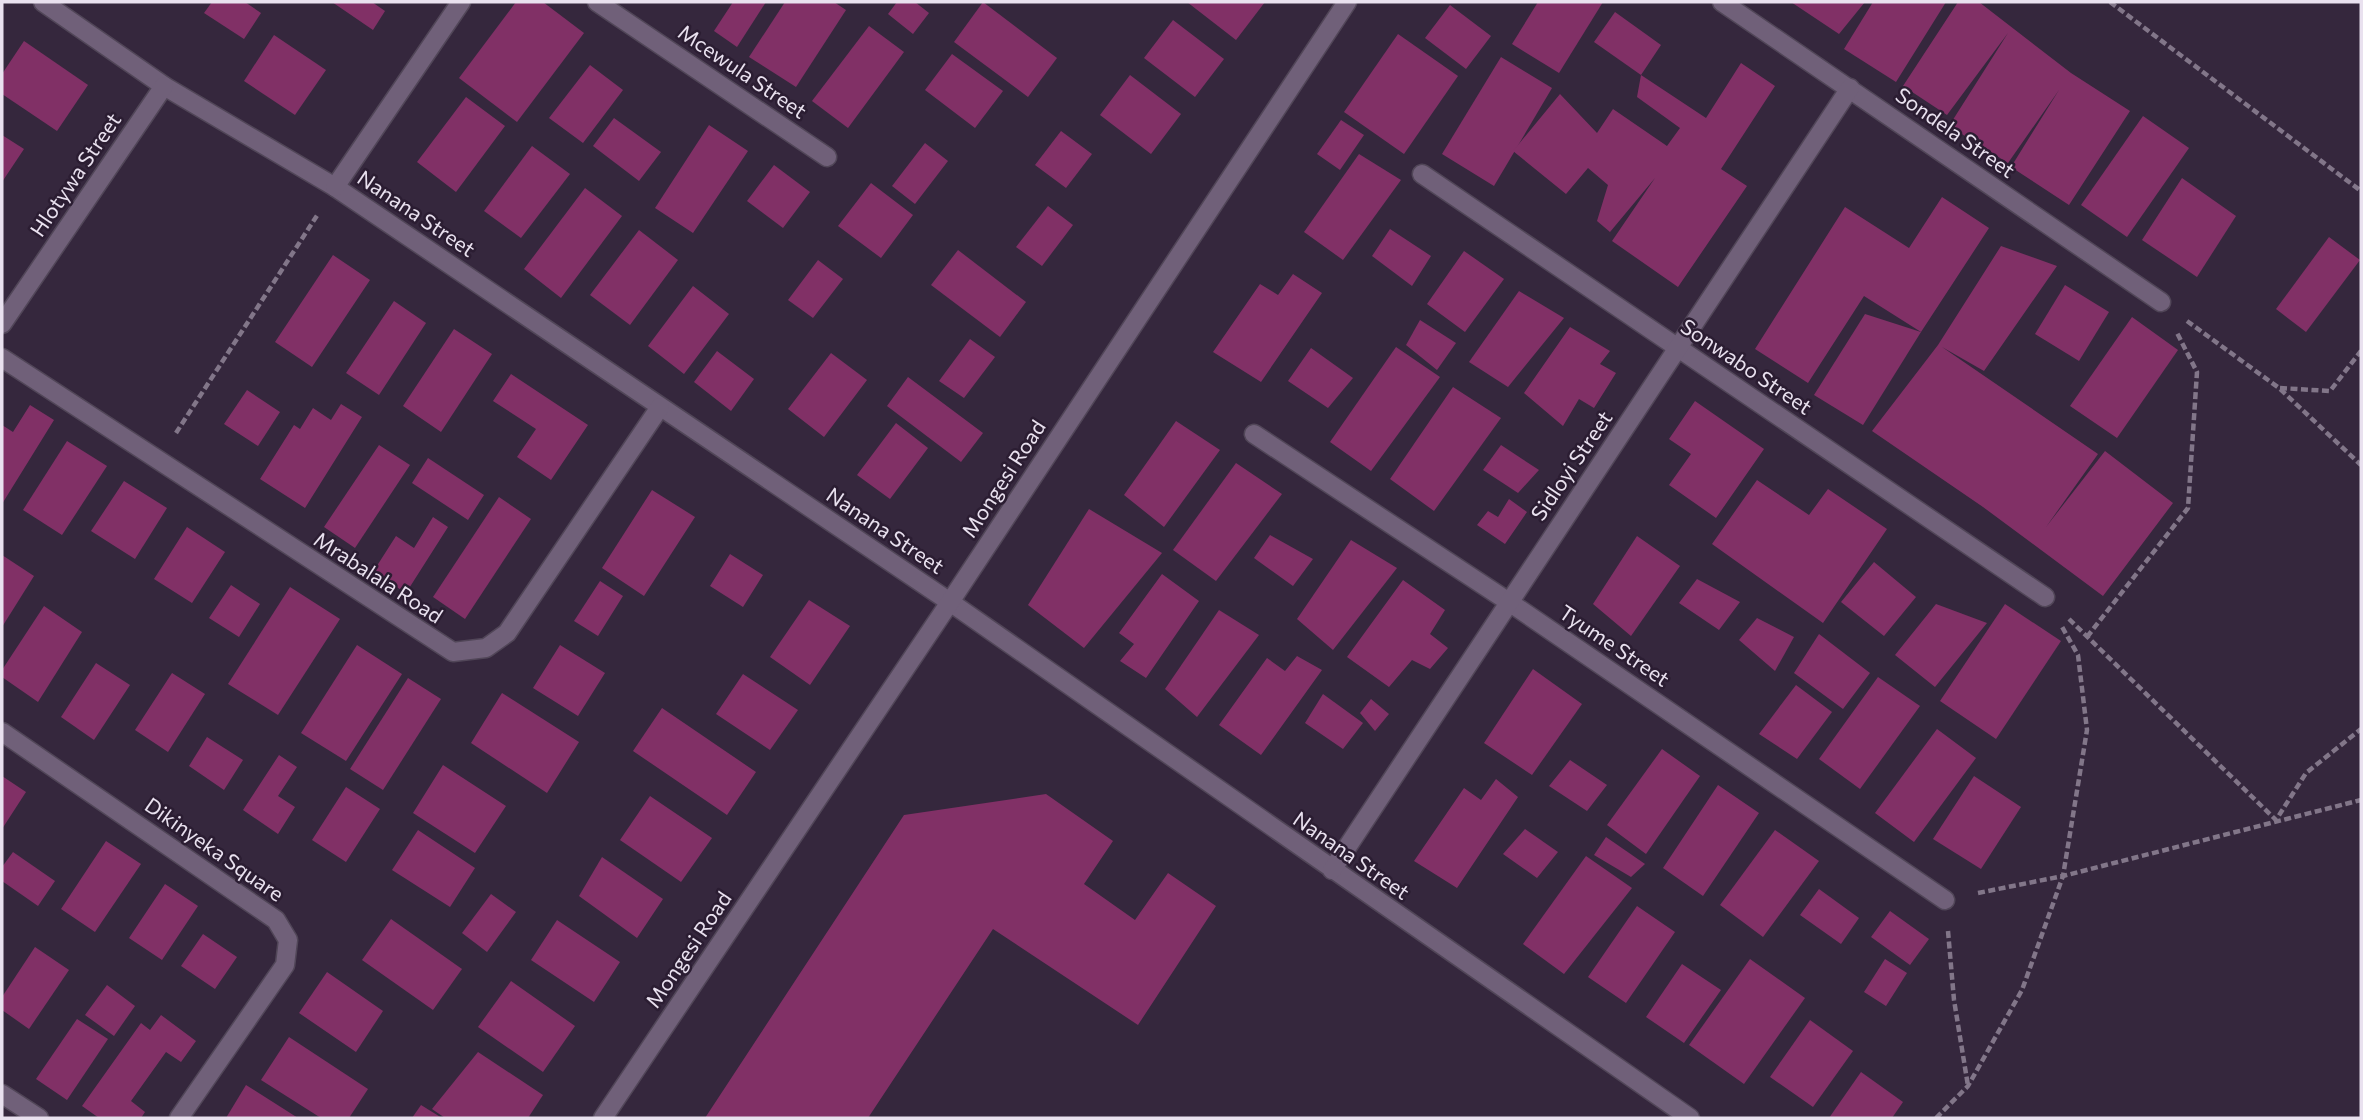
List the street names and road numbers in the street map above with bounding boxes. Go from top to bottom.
street label: Mcewula Street [674,19,812,123]
street label: Sondela Street [1891,81,2020,182]
street label: Hlotywa Street [24,108,125,241]
street label: Nanana Street [353,164,480,261]
street label: Sonwabo Street [1677,313,1817,419]
street label: Sidloyi Street [1525,406,1617,525]
street label: Mongesi Road [956,415,1050,542]
street label: Nanana Street [822,481,949,578]
street label: Mrabalala Road [310,526,448,628]
street label: Tyume Street [1555,599,1675,691]
street label: Dikinyeka Square [141,792,289,906]
street label: Nanana Street [1289,805,1415,904]
street label: Mongesi Road [640,886,736,1012]

